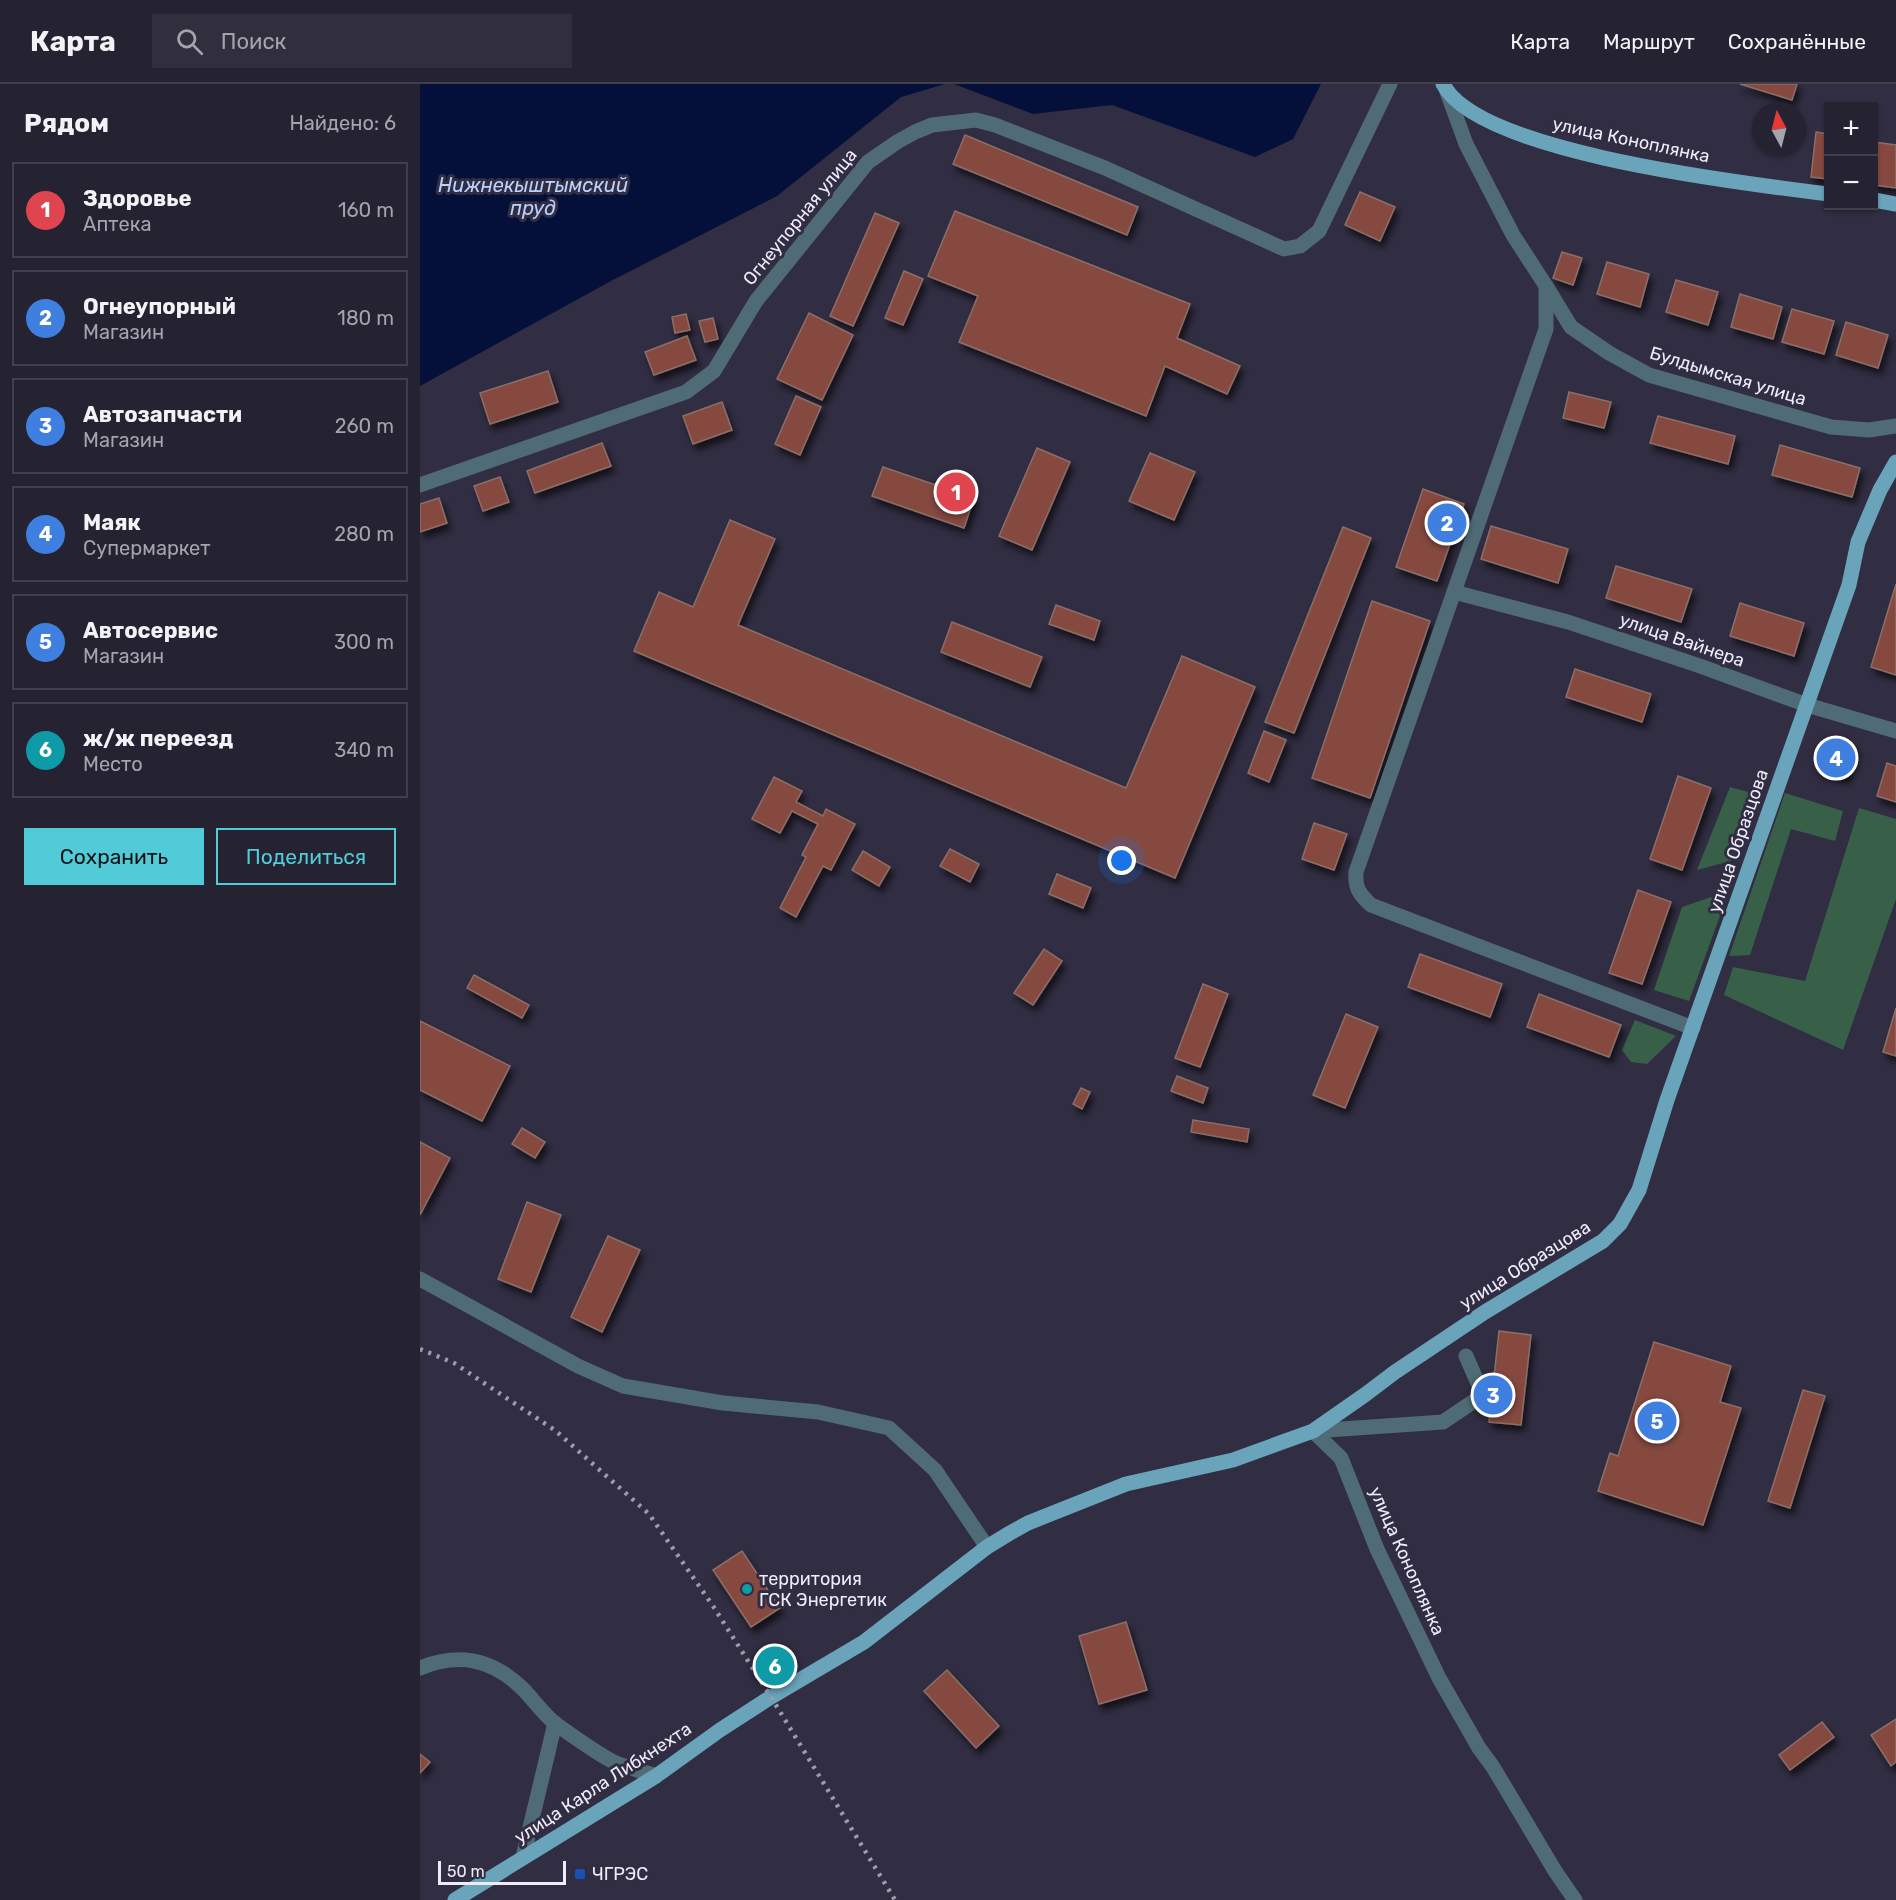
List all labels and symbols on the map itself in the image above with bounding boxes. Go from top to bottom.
north arrow [1752,102,1806,156]
street label: улица Коноплянка [1550,113,1712,167]
street label: Огнеупорная улица [738,144,862,290]
water label: Нижнекыштымский пруд [438,173,628,220]
street label: Булдымская улица [1647,342,1809,410]
pin: 1 [936,470,976,514]
pin: 2 [1428,500,1466,546]
street label: улица Вайнера [1617,608,1747,672]
pin: 4 [1816,736,1856,780]
street label: улица Образцова [1703,766,1773,916]
your location [1107,846,1136,875]
street label: улица Образцова [1455,1216,1595,1314]
pin: 3 [1474,1372,1512,1418]
pin: 5 [1638,1398,1676,1444]
street label: улица Коноплянка [1364,1483,1450,1639]
place label: территория ГСК Энергетик [759,1568,887,1611]
marker: территория ГСК Энергетик [740,1582,754,1596]
pin: 6 [756,1644,794,1688]
street label: улица Карла Либкнехта [510,1717,696,1849]
scale bar [438,1858,566,1886]
place label: ЧГРЭС [592,1863,648,1885]
marker: ЧГРЭС [573,1867,587,1881]

